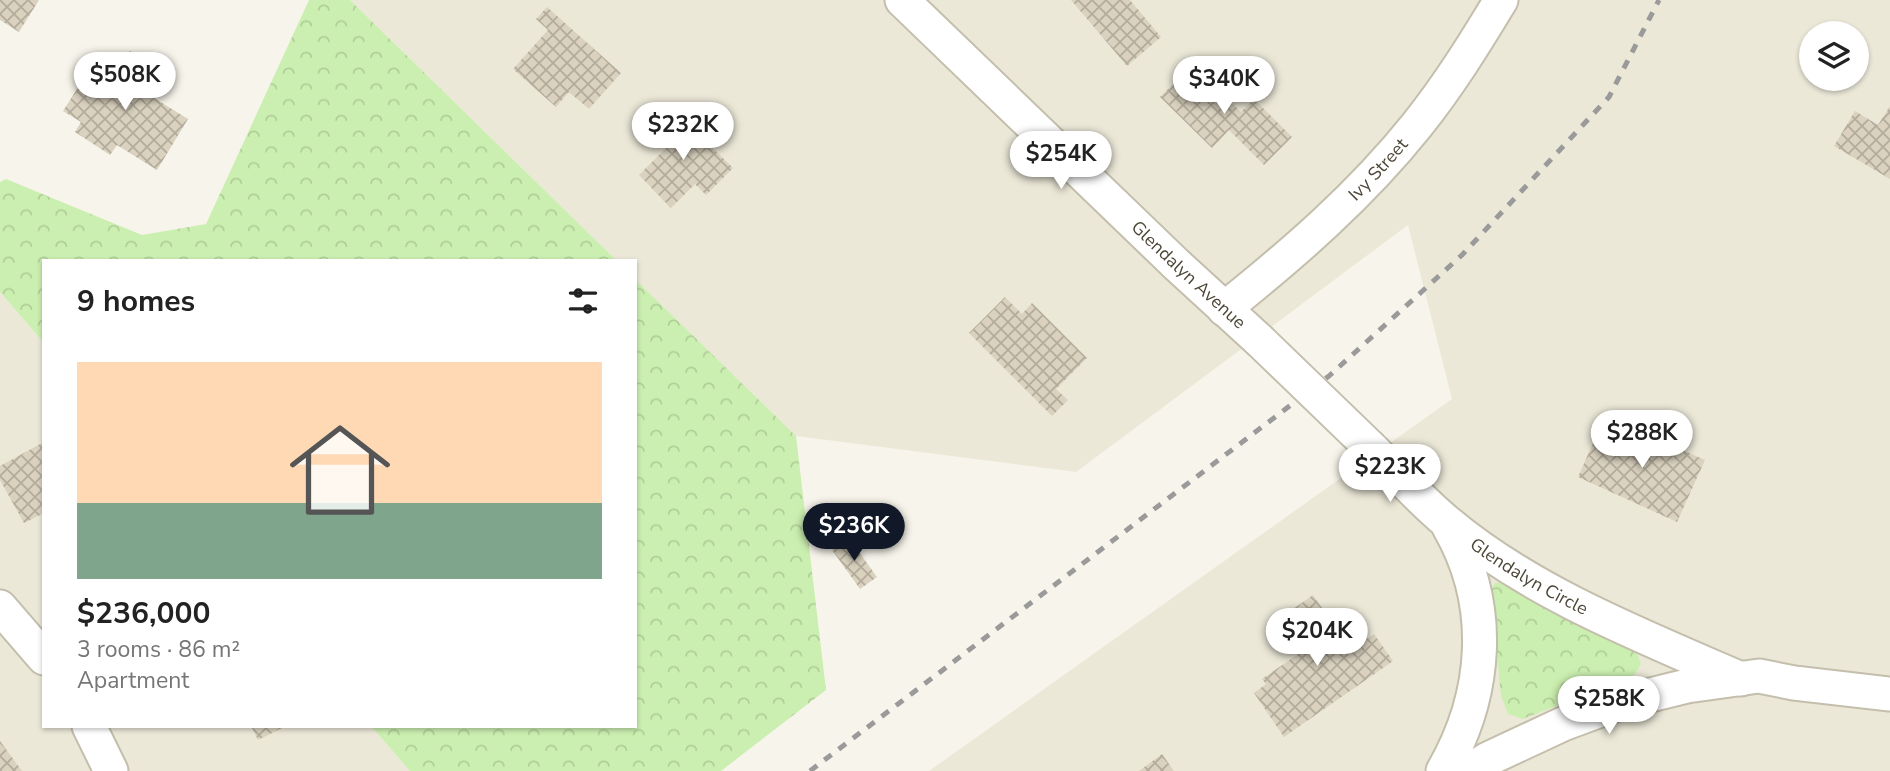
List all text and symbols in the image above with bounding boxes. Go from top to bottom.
map controls [1799,21,1869,91]
button: layers [1799,21,1869,91]
pin: $508K [76,52,174,112]
pin: $340K [1175,57,1273,116]
text: $508K [90,59,160,90]
text: $340K [1189,63,1259,94]
pin: $232K [634,102,732,162]
text: $232K [648,109,718,140]
pin: $254K [1012,132,1110,191]
street label: Ivy Street [1343,133,1414,206]
text: $254K [1026,138,1096,169]
street label: Glendalyn Avenue [1126,215,1251,334]
text: 9 homes [77,281,195,322]
icon: filters [564,282,602,320]
icon: home [277,407,403,533]
pin: $288K [1593,410,1691,470]
text: $288K [1607,417,1677,448]
pin: $223K [1341,444,1439,504]
text: $223K [1355,451,1425,482]
pin: $236K [805,504,903,563]
text: $236K [819,510,889,541]
street label: Glendalyn Circle [1465,532,1592,621]
text: $236,000 [77,593,210,634]
pin: $204K [1268,608,1366,668]
text: $204K [1282,615,1352,646]
text: 3 rooms · 86 m² [77,634,240,665]
text: Apartment [77,665,189,696]
pin: $258K [1560,676,1658,736]
text: $258K [1574,683,1644,714]

